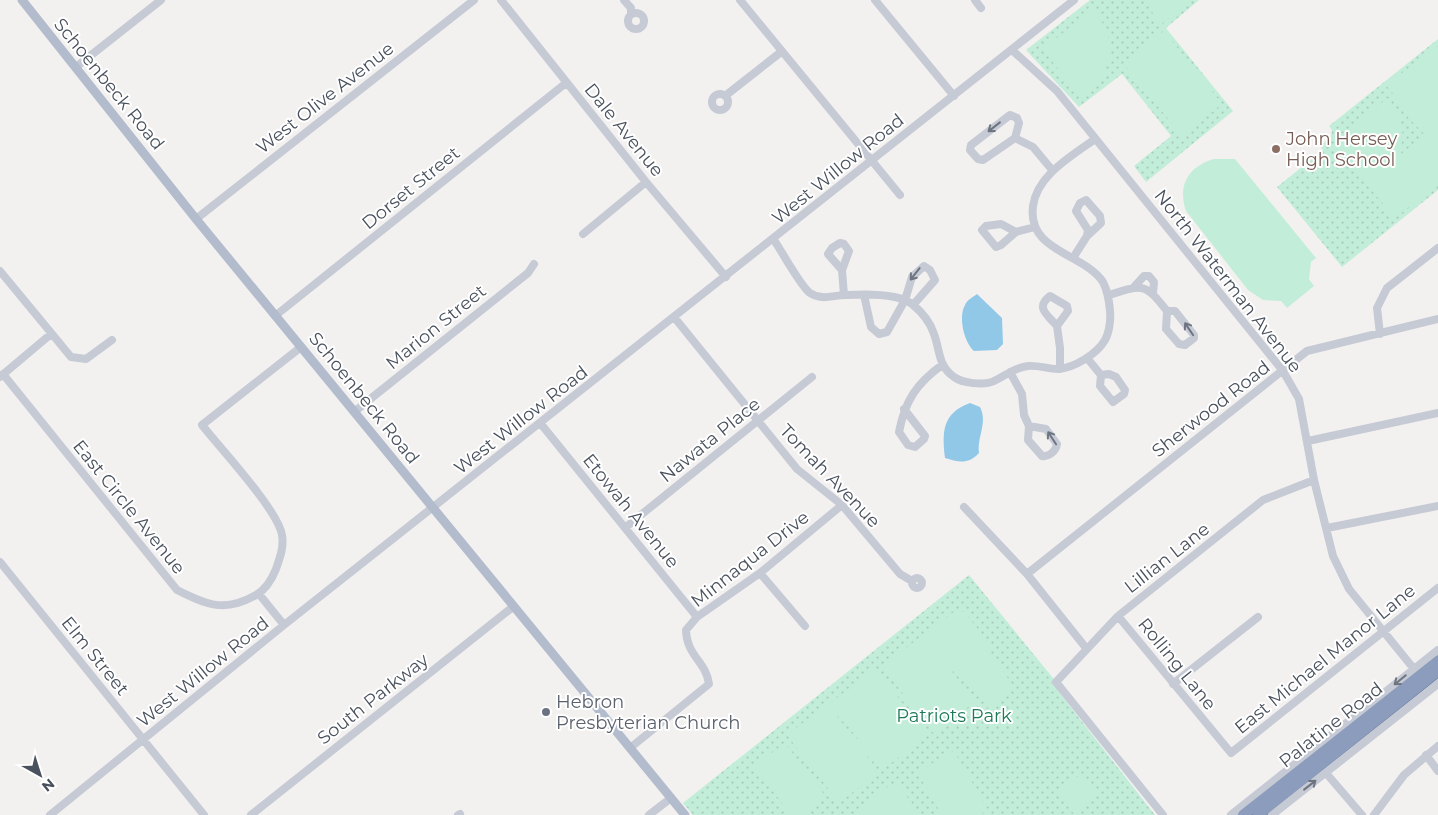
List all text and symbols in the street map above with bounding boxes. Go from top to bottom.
street label: Schoenbeck Road [49,14,169,154]
street label: West Olive Avenue [252,37,398,159]
street label: Dale Avenue [580,79,668,181]
street label: West Willow Road [768,109,908,229]
one-way arrow [988,121,1001,132]
place label: John Hersey High School [1285,128,1398,171]
street label: Dorset Street [358,142,464,234]
marker: John Hersey High School [1270,143,1282,155]
street label: North Waterman Avenue [1150,185,1307,377]
one-way arrow [910,267,920,281]
street label: Marion Street [382,280,490,374]
one-way arrow [1184,322,1194,336]
street label: Schoenbeck Road [304,328,424,468]
street label: Sherwood Road [1148,356,1274,462]
street label: West Willow Road [450,361,592,479]
street label: Nawata Place [655,393,765,487]
street label: Tomah Avenue [775,420,885,532]
one-way arrow [1047,431,1058,445]
street label: East Circle Avenue [68,435,190,579]
street label: Etowah Avenue [578,449,684,573]
street label: Minnaqua Drive [687,506,814,612]
street label: Lillian Lane [1120,518,1214,598]
street label: East Michael Manor Lane [1230,579,1420,739]
street label: Elm Street [57,612,133,700]
street label: West Willow Road [133,612,273,732]
street label: Rolling Lane [1133,613,1221,715]
street label: South Parkway [313,649,433,749]
one-way arrow [1394,675,1407,686]
street label: Palatine Road [1275,678,1387,772]
place label: Hebron Presbyterian Church [556,691,740,734]
park label: Patriots Park [896,705,1012,727]
marker: Hebron Presbyterian Church [540,706,552,718]
north arrow [15,750,65,800]
text: N [38,775,58,796]
one-way arrow [1303,780,1316,791]

